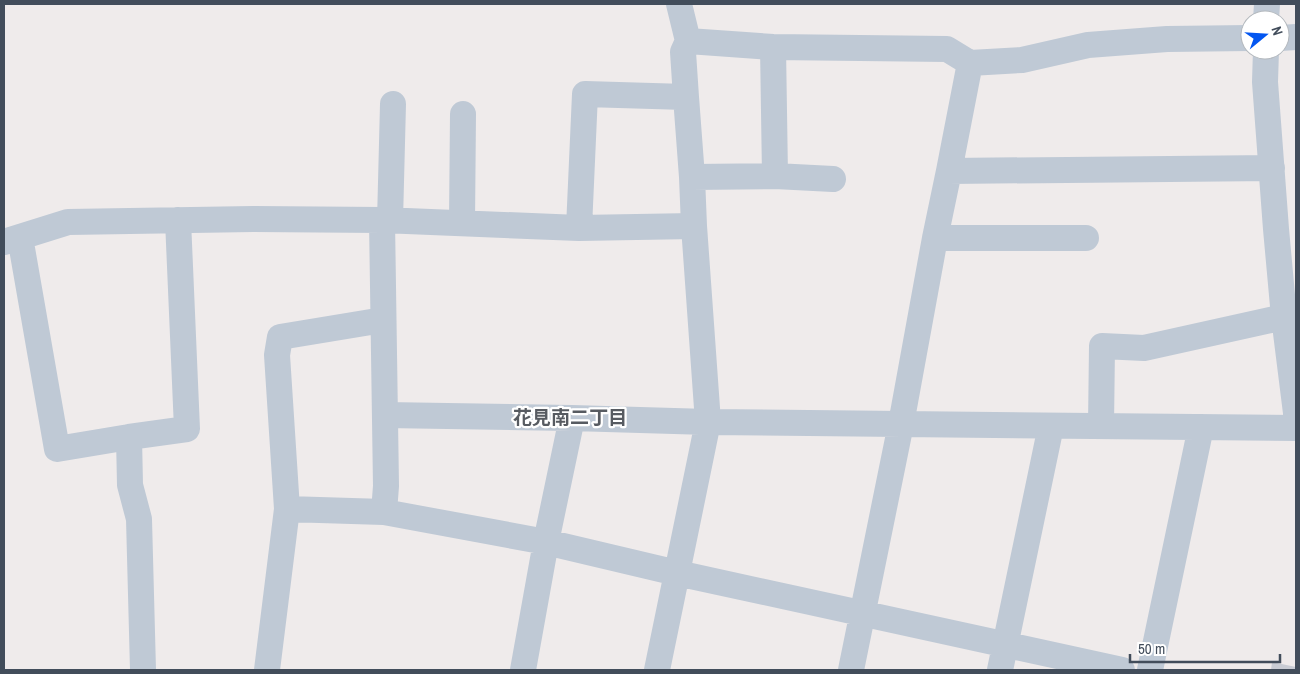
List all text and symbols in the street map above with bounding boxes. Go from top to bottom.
north arrow [1240,10,1290,60]
text: N [1268,24,1287,38]
district label: 花見南二丁目 [513,404,627,430]
scale bar [1130,632,1280,664]
text: 50 m [1138,638,1165,659]

